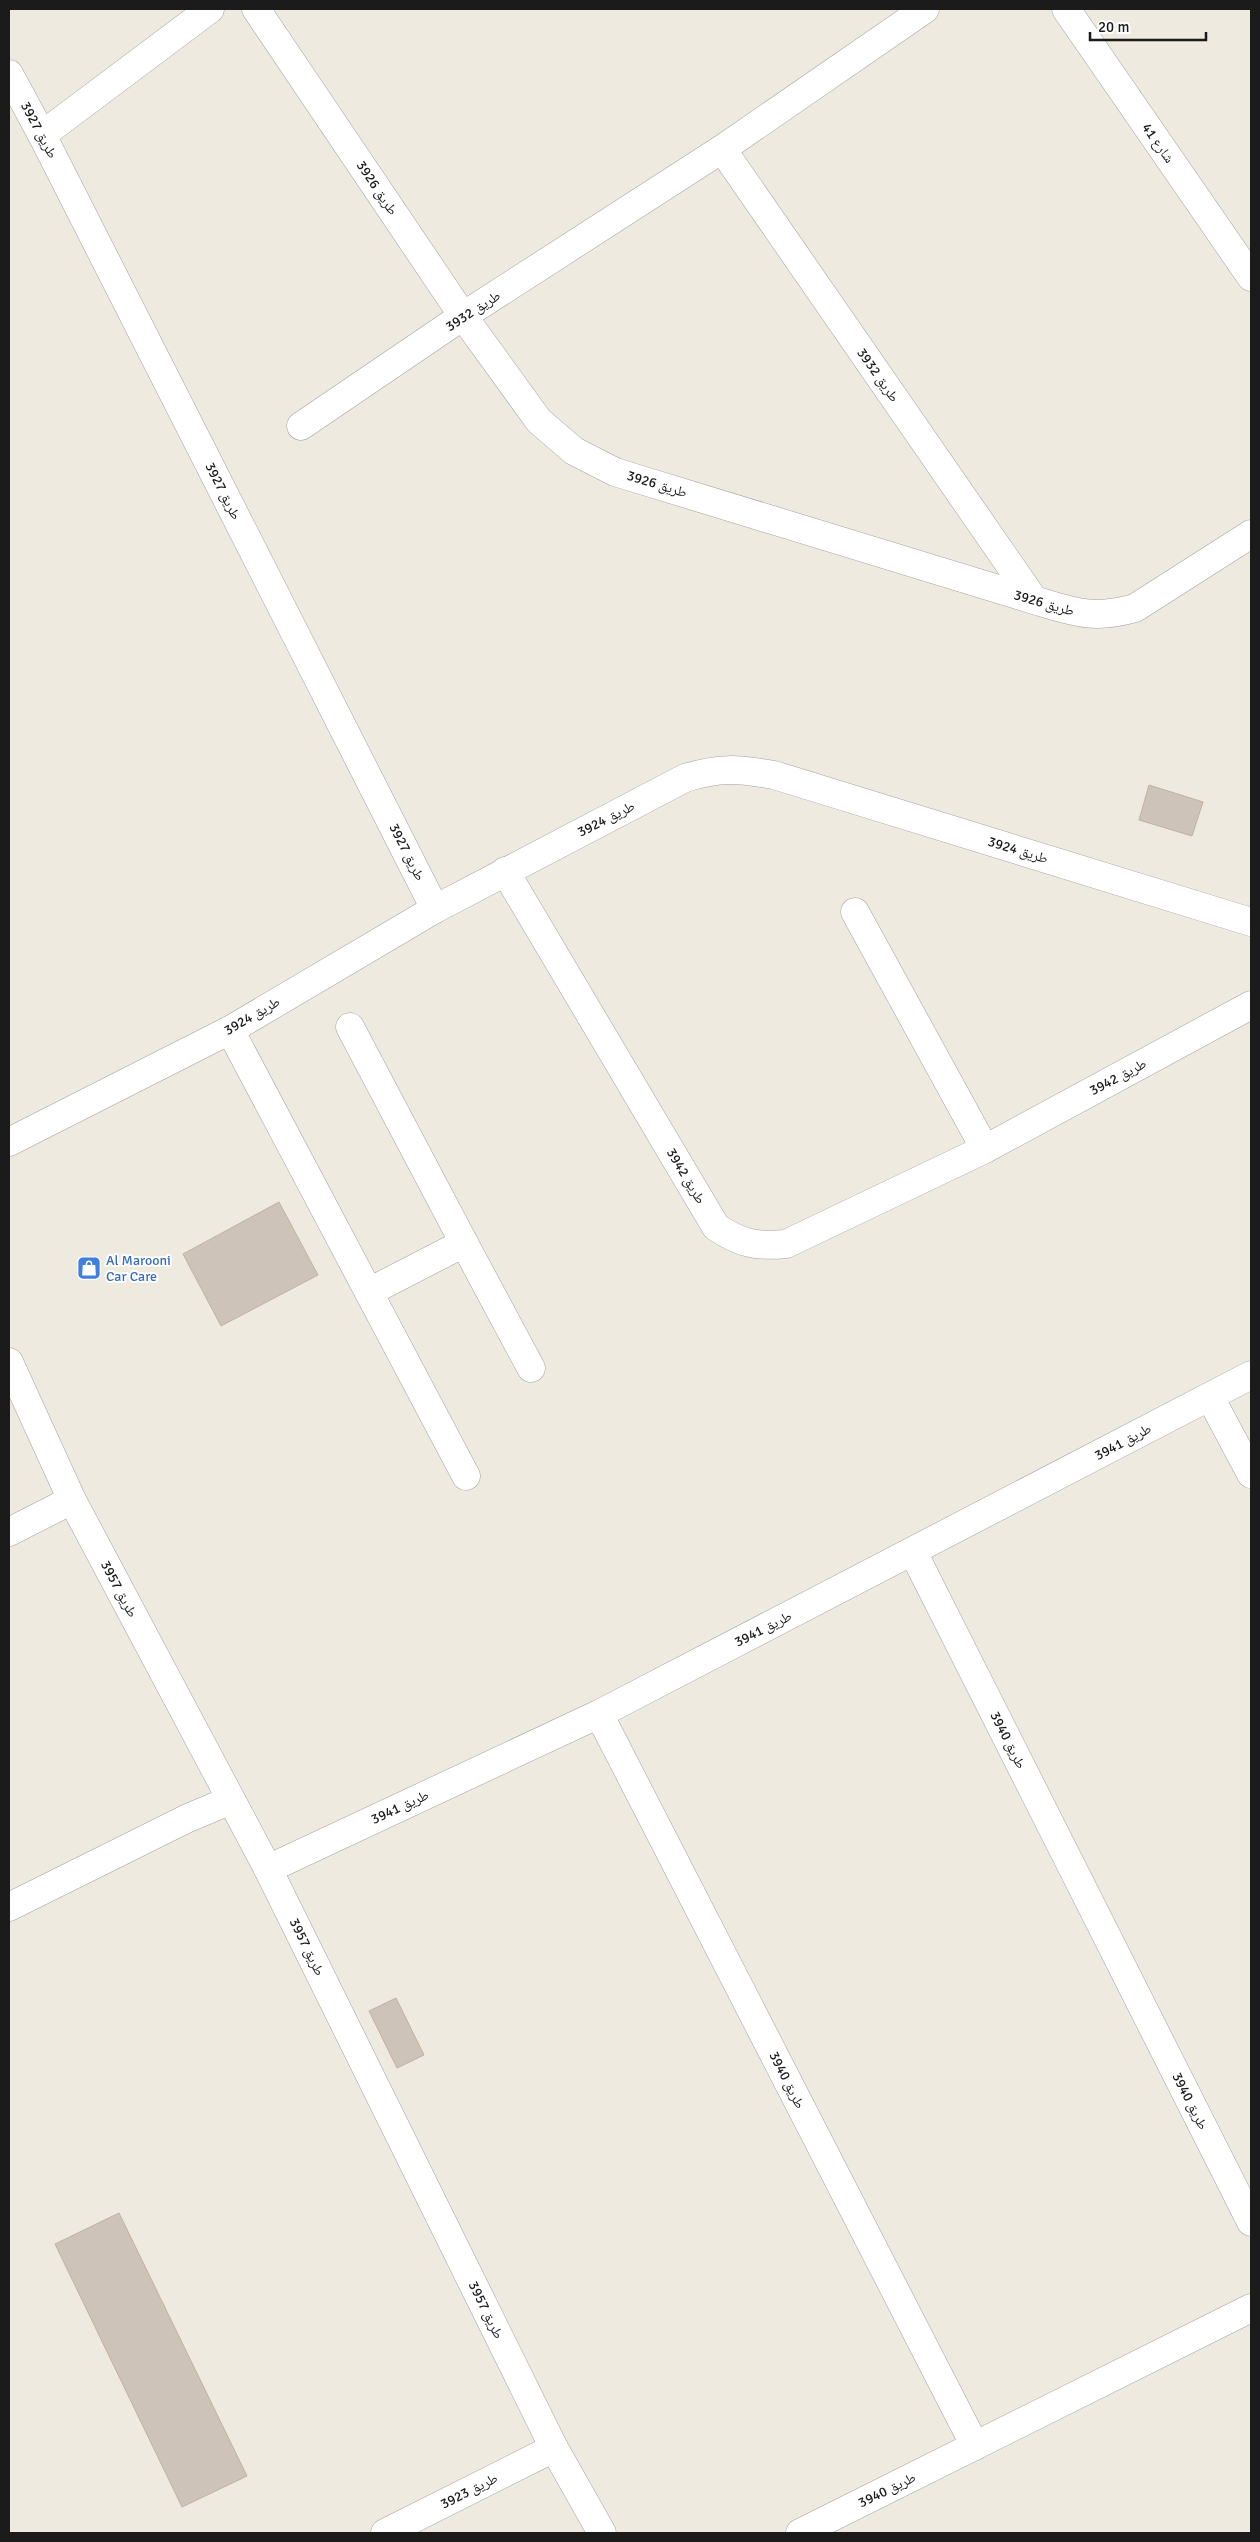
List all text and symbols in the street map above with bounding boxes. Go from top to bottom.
scale bar [1090,10,1206,42]
text: 20 m [1098,18,1129,36]
street label: طريق 3927 [16,99,61,162]
street label: شارع 41 [1137,120,1178,167]
street label: طريق 3926 [352,158,401,219]
street label: طريق 3932 [442,287,504,336]
street label: طريق 3932 [852,345,903,406]
street label: طريق 3927 [200,460,245,523]
street label: طريق 3926 [625,467,689,502]
street label: طريق 3926 [1012,586,1076,621]
street label: طريق 3924 [575,797,638,842]
street label: طريق 3927 [384,821,429,884]
street label: طريق 3924 [986,833,1050,868]
street label: طريق 3924 [221,993,284,1040]
street label: طريق 3942 [1087,1055,1150,1100]
street label: طريق 3942 [662,1145,709,1207]
place label: Al Marooni Car Care [106,1252,171,1285]
shop icon: Al Marooni Car Care [76,1255,102,1281]
street label: طريق 3941 [1092,1420,1155,1465]
street label: طريق 3957 [96,1558,141,1621]
street label: طريق 3941 [732,1607,795,1652]
street label: طريق 3940 [985,1709,1030,1772]
street label: طريق 3941 [368,1786,432,1829]
street label: طريق 3957 [285,1915,328,1979]
street label: طريق 3940 [764,2049,809,2112]
street label: طريق 3940 [1167,2070,1212,2133]
street label: طريق 3957 [464,2278,507,2342]
street label: طريق 3923 [438,2469,501,2514]
street label: طريق 3940 [855,2469,919,2512]

